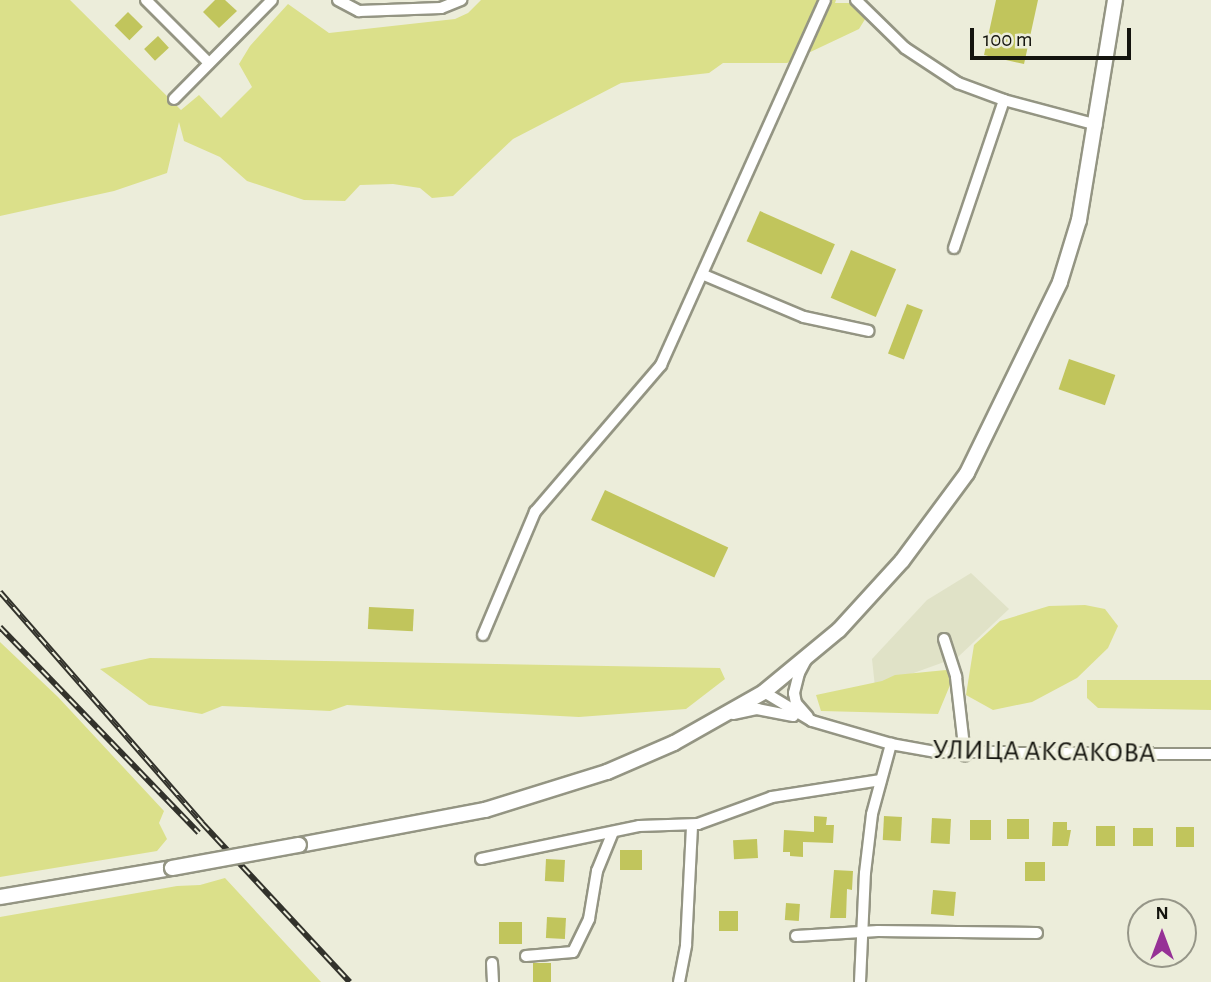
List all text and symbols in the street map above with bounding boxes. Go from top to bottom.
scale bar [973,14,1134,58]
text: 100 m [983,29,1033,50]
street label: УЛИЦА АКСАКОВА [932,733,1156,771]
north arrow [1127,898,1197,968]
text: N [1155,904,1169,923]

